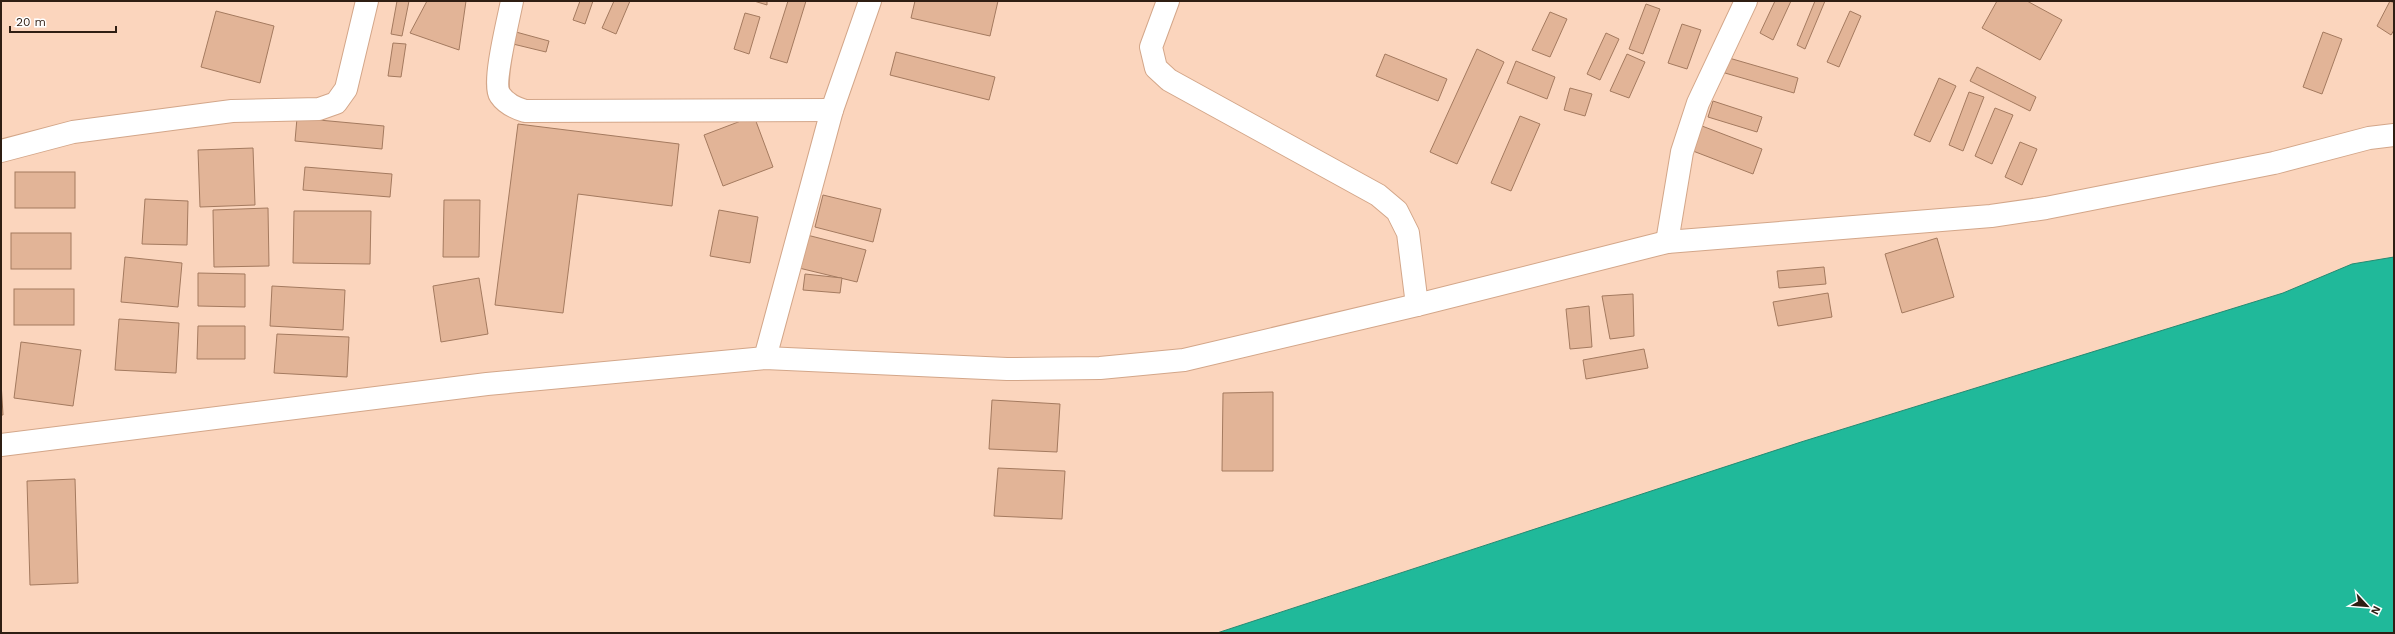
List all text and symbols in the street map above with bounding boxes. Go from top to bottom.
scale bar [10,8,116,34]
text: 20 m [16,15,46,29]
north arrow [2347,586,2387,626]
text: N [2368,604,2383,617]

